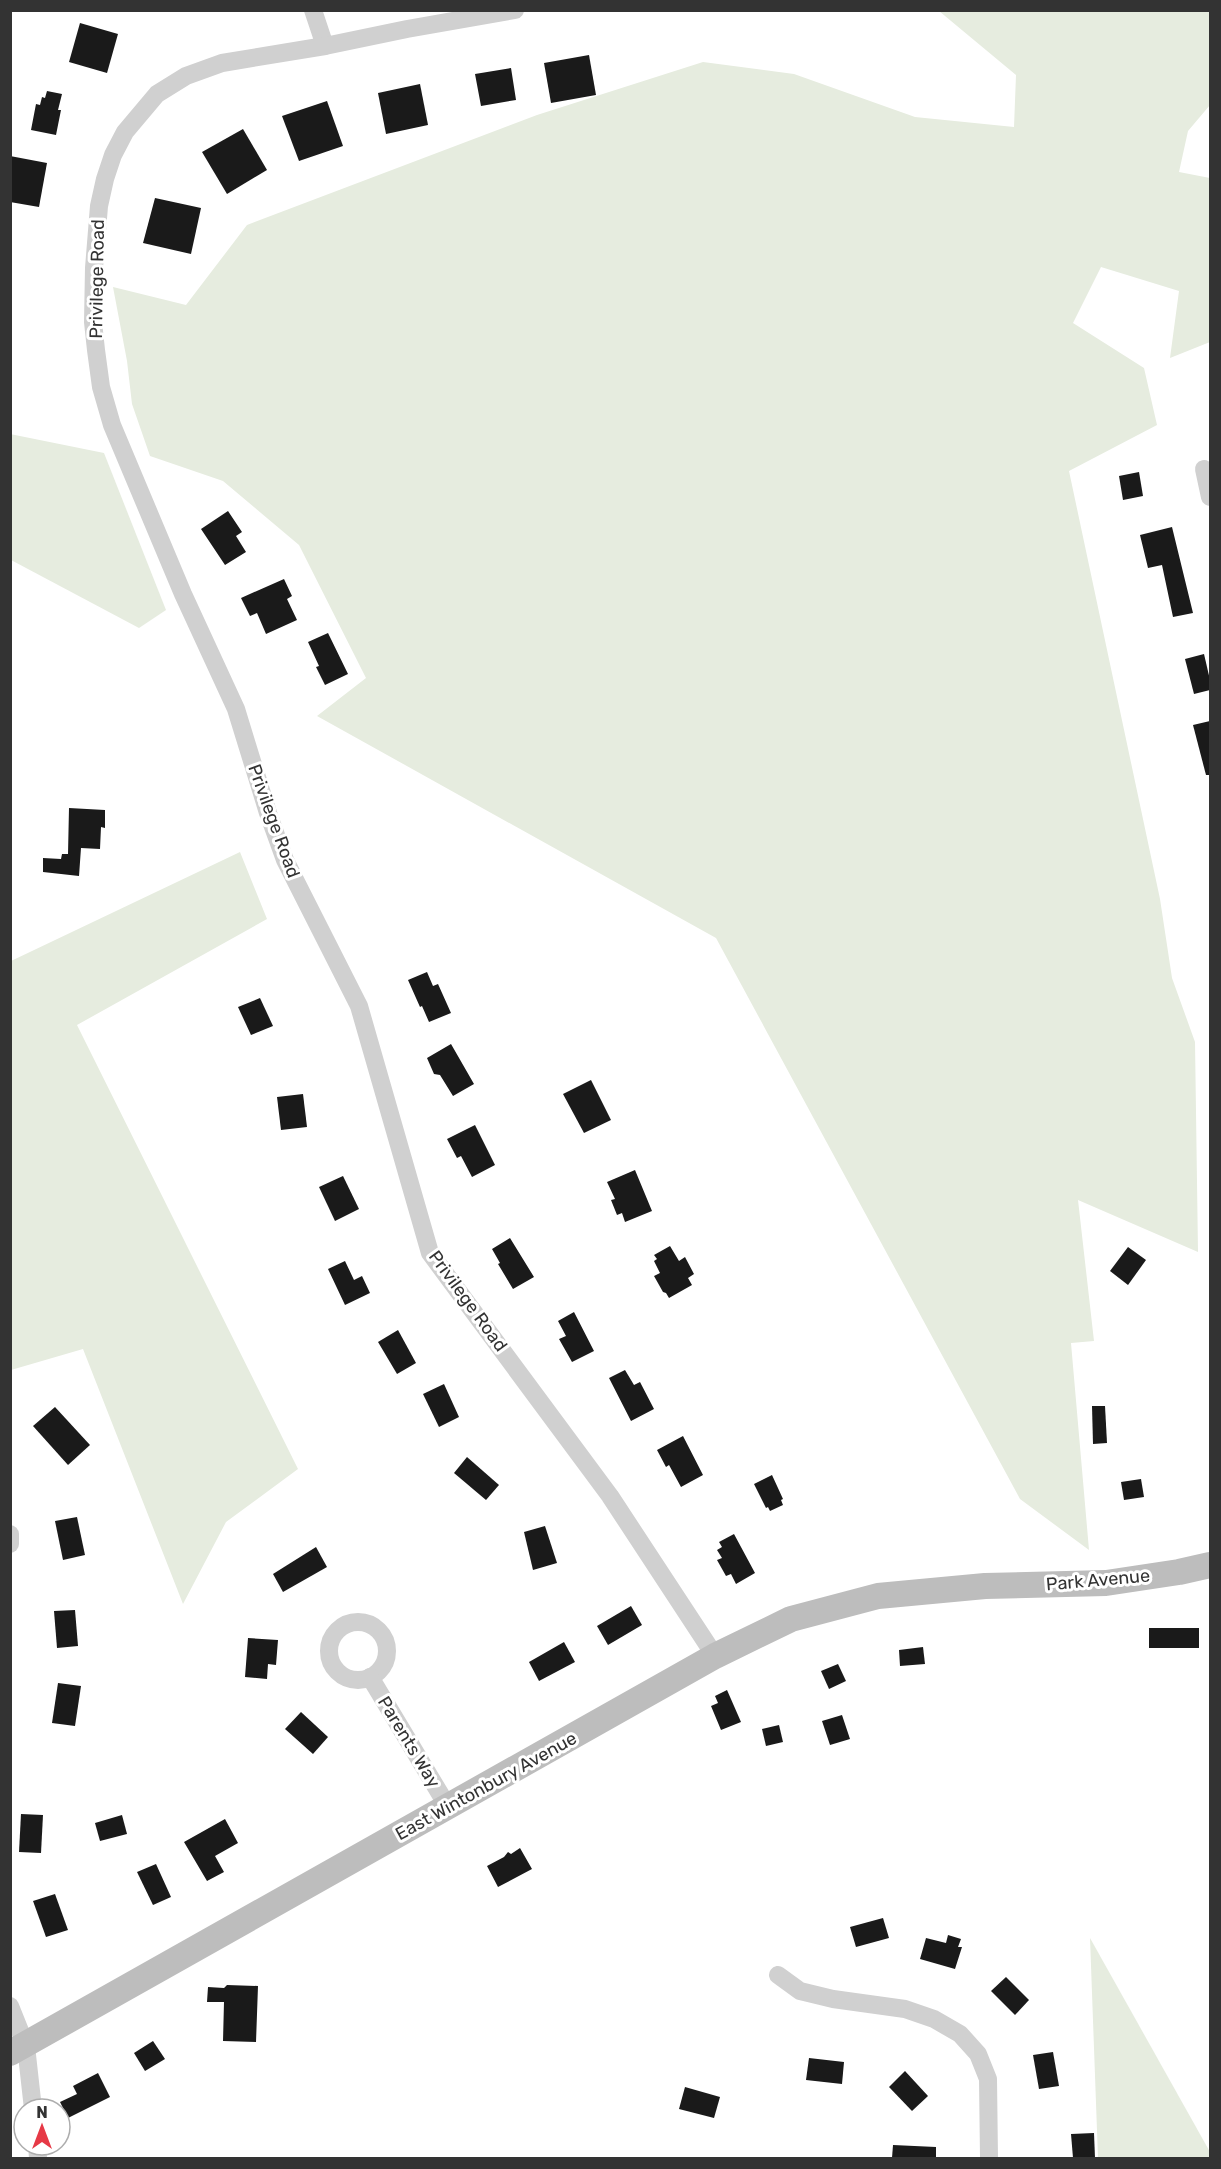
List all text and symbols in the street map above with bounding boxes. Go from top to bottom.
street label: Privilege Road [85,219,109,339]
street label: Privilege Road [243,761,305,881]
street label: Privilege Road [424,1246,512,1356]
street label: Park Avenue [1045,1564,1151,1596]
street label: Parents Way [373,1692,445,1792]
street label: East Wintonbury Avenue [392,1727,580,1845]
north arrow [12,2097,72,2157]
text: N [36,2103,48,2122]

